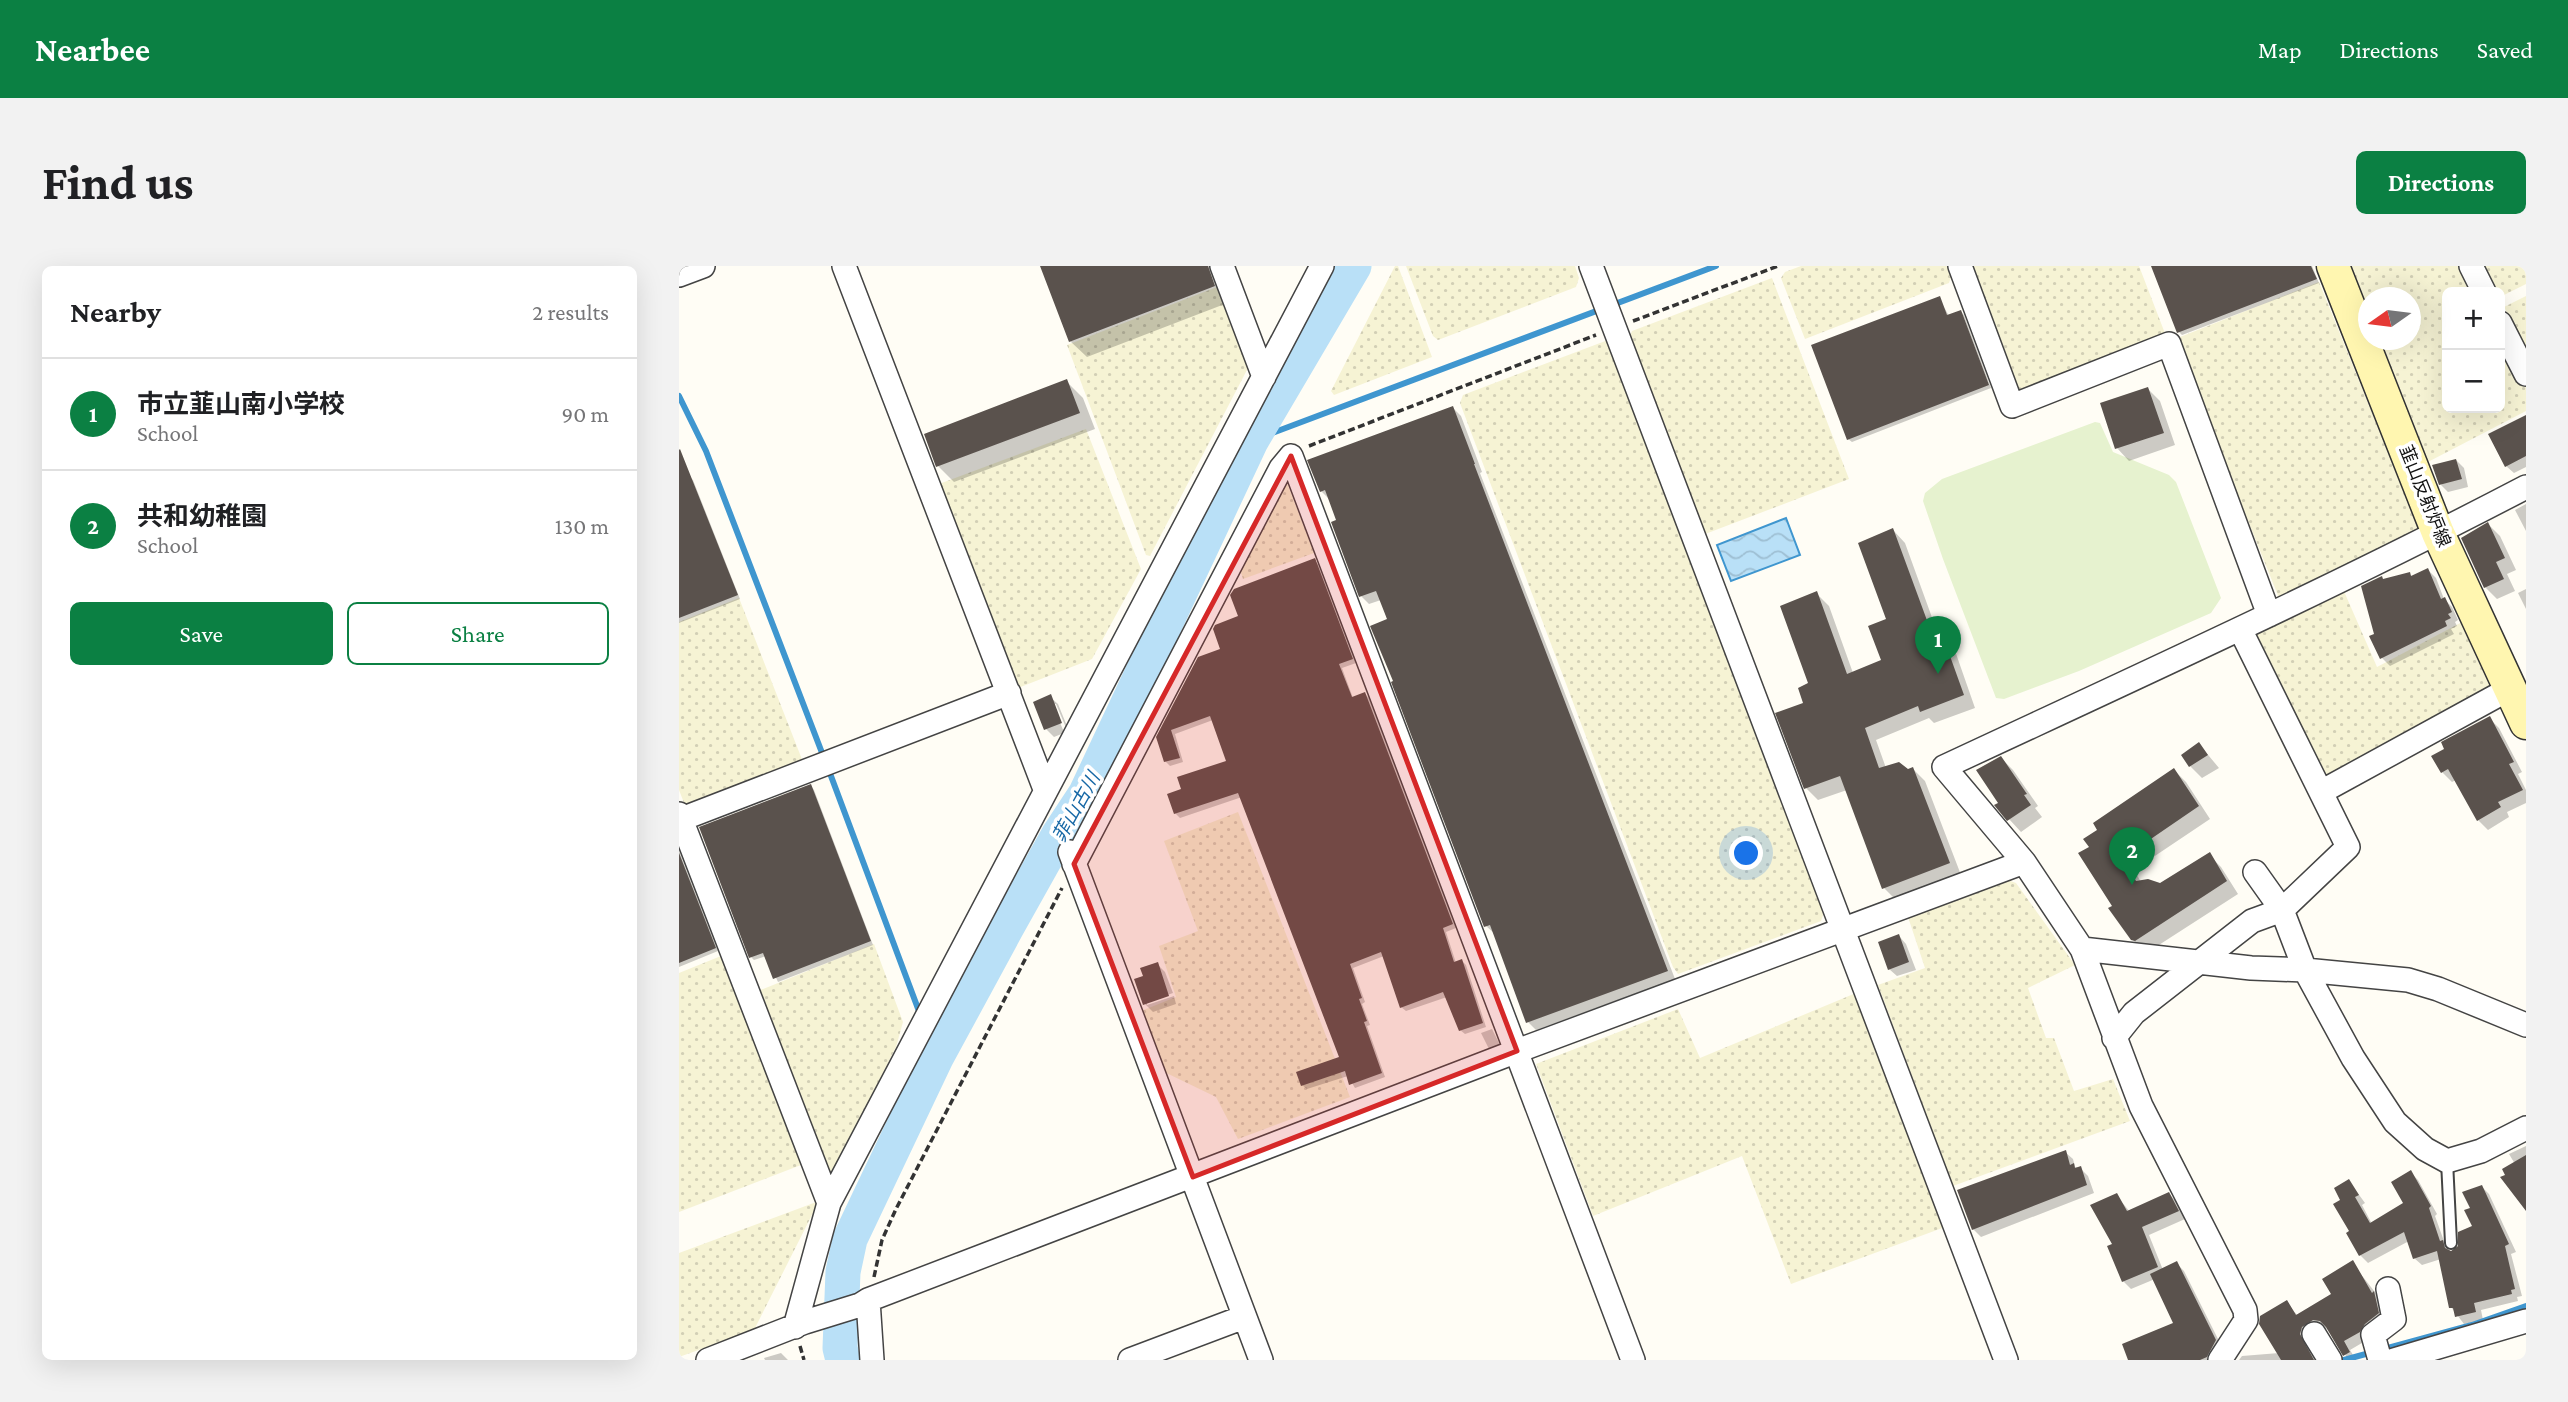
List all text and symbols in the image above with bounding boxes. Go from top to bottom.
text: Nearbee [35,31,150,68]
text: Map [2258,36,2302,63]
text: Directions [2340,36,2439,63]
text: Saved [2477,36,2533,63]
button: Directions [2356,151,2526,214]
text: Find us [42,155,194,210]
north arrow [2358,287,2421,350]
map controls [2442,287,2505,413]
button: + [2442,287,2505,350]
text: Nearby [70,295,161,328]
text: 2 results [532,299,609,325]
button: − [2442,350,2505,413]
text: 市立韮山南小学校 [137,390,345,419]
text: 1 [89,401,97,427]
text: 90 m [562,401,609,427]
text: School [137,420,198,446]
street label: 韮山反射炉線 [2395,442,2455,550]
text: 共和幼稚園 [137,502,267,531]
text: 2 [87,513,99,539]
text: 130 m [555,513,609,539]
text: School [137,532,198,558]
button: Save [70,602,333,665]
button: Share [347,602,609,665]
pin: 1 [1915,616,1961,674]
water label: 菲山古川 [1048,767,1105,845]
pin: 2 [2109,827,2155,885]
your location [1729,836,1763,870]

